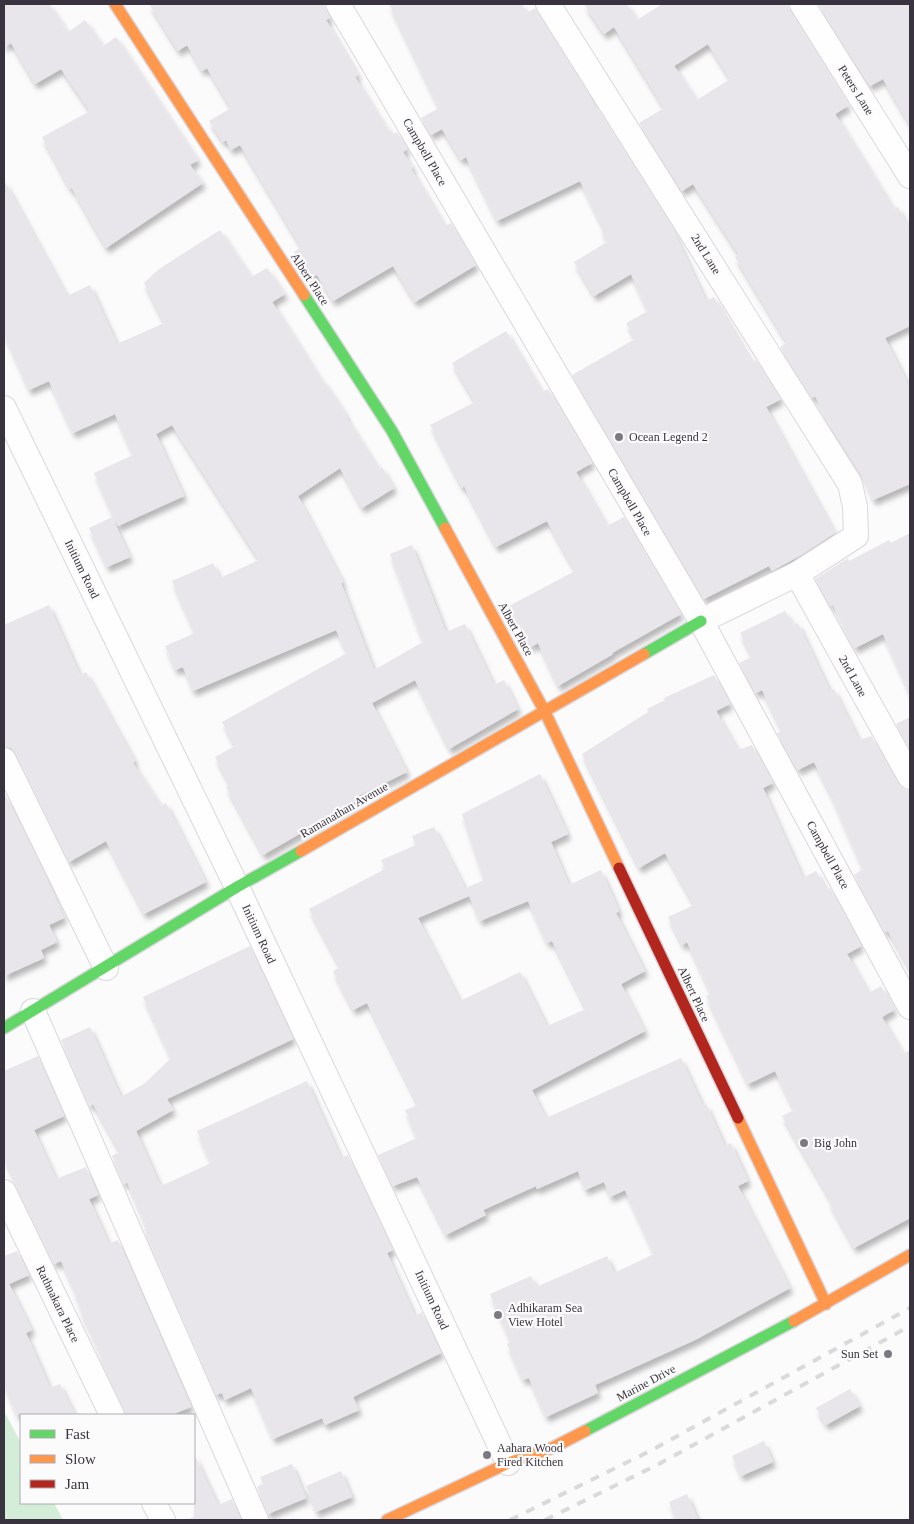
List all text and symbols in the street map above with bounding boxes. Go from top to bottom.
street label: Peters Lane [835,62,877,118]
street label: Campbell Place [400,116,450,188]
street label: 2nd Lane [688,231,724,277]
street label: Albert Place [288,250,332,308]
place label: Ocean Legend 2 [629,430,708,444]
marker: Ocean Legend 2 [613,431,625,443]
street label: Campbell Place [605,466,655,538]
street label: Initium Road [62,537,102,601]
street label: Albert Place [495,600,537,658]
street label: 2nd Lane [836,653,870,699]
street label: Ramanathan Avenue [298,779,390,841]
street label: Campbell Place [804,819,852,891]
street label: Initium Road [239,902,279,966]
street label: Albert Place [675,964,713,1024]
place label: Big John [814,1136,857,1150]
marker: Big John [798,1137,810,1149]
street label: Rathnakara Place [33,1263,83,1345]
street label: Initium Road [412,1268,452,1332]
place label: Adhikaram Sea View Hotel [508,1301,583,1329]
marker: Adhikaram Sea View Hotel [492,1309,504,1321]
place label: Sun Set [841,1347,879,1361]
marker: Sun Set [882,1348,894,1360]
street label: Marine Drive [614,1362,678,1404]
legend [20,1414,195,1504]
text: Fast [65,1426,91,1442]
place label: Aahara Wood Fired Kitchen [497,1441,563,1469]
marker: Aahara Wood Fired Kitchen [481,1449,493,1461]
text: Slow [65,1451,96,1467]
text: Jam [65,1476,89,1492]

